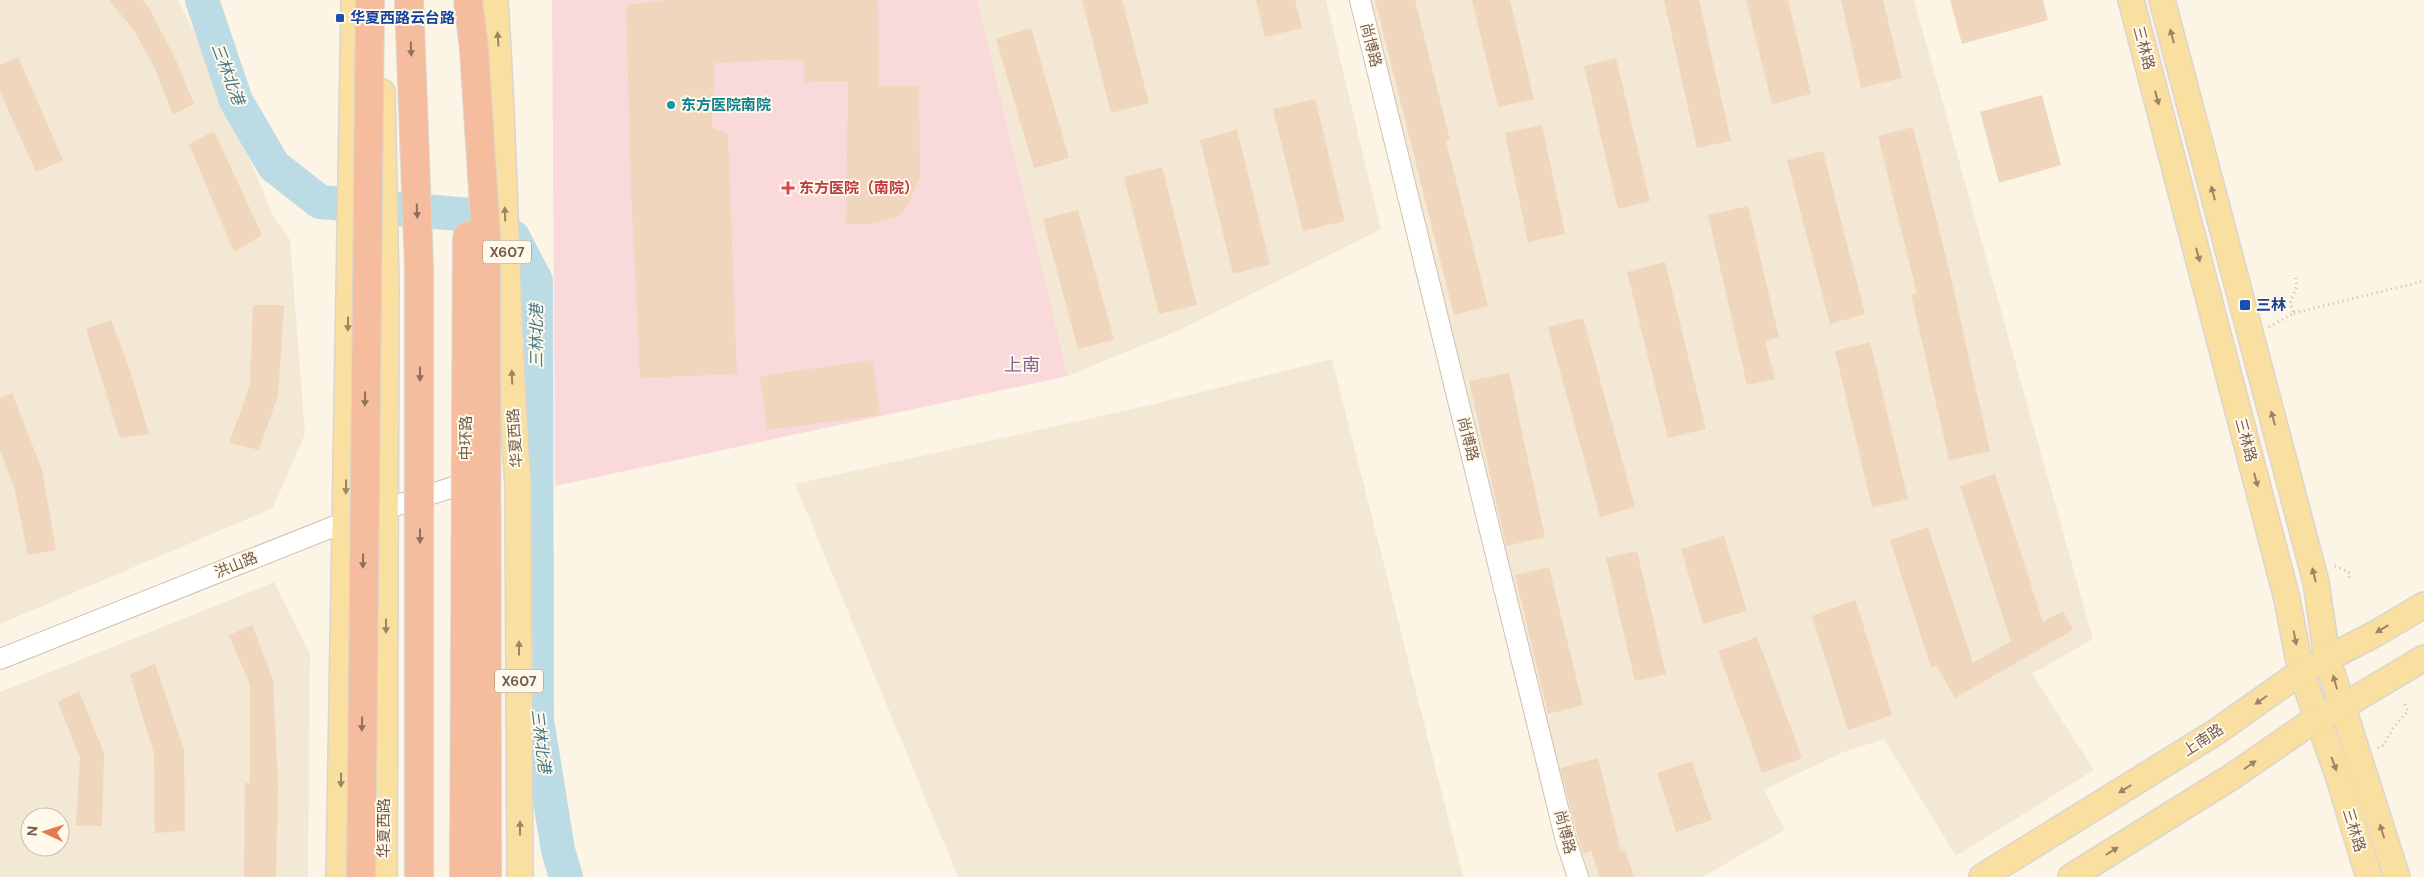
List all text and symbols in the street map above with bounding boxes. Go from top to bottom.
place label: 华夏西路云台路 [350,8,455,28]
marker: 华夏西路云台路 [334,12,346,24]
street label: 尚博路 [1356,21,1386,69]
street label: 三林路 [2129,24,2159,72]
one-way arrow [2168,28,2176,44]
one-way arrow [494,31,502,47]
water label: 三林北港 [207,40,250,109]
one-way arrow [407,41,415,57]
one-way arrow [2153,90,2161,106]
place label: 东方医院南院 [681,95,771,115]
marker: 东方医院南院 [665,99,677,111]
place label: 东方医院（南院） [799,178,919,198]
marker: 东方医院（南院） [781,181,795,195]
one-way arrow [2209,186,2217,201]
one-way arrow [414,203,422,219]
one-way arrow [501,206,509,222]
road number: X607 [483,240,531,264]
one-way arrow [2194,248,2202,263]
place label: 三林 [2256,295,2286,315]
marker: 三林 [2238,298,2252,312]
water label: 三林北港 [526,302,547,368]
one-way arrow [344,316,352,332]
district label: 上南 [1004,353,1040,377]
one-way arrow [416,366,424,382]
one-way arrow [507,368,515,384]
one-way arrow [361,391,369,407]
street label: 华夏西路 [503,407,527,469]
one-way arrow [2269,410,2277,425]
street label: 中环路 [456,415,476,461]
street label: 尚博路 [1453,415,1483,463]
street label: 三林路 [2231,416,2261,464]
one-way arrow [2253,473,2261,488]
one-way arrow [342,479,350,495]
one-way arrow [416,528,424,544]
street label: 洪山路 [211,547,261,583]
one-way arrow [359,553,367,569]
one-way arrow [2310,567,2318,582]
one-way arrow [382,618,390,634]
one-way arrow [2376,625,2389,634]
one-way arrow [2291,630,2299,646]
one-way arrow [515,640,523,656]
road number: X607 [495,669,543,692]
one-way arrow [2330,674,2338,689]
one-way arrow [2254,695,2268,705]
water label: 三林北港 [527,708,556,776]
one-way arrow [358,716,366,732]
street label: 上南路 [2179,719,2227,761]
one-way arrow [2330,757,2338,772]
one-way arrow [2243,760,2256,770]
one-way arrow [337,773,345,789]
one-way arrow [2118,784,2132,793]
street label: 华夏西路 [374,798,394,858]
street label: 三林路 [2338,806,2370,854]
north arrow [20,807,70,857]
street label: 尚博路 [1550,808,1580,856]
one-way arrow [516,820,524,836]
one-way arrow [2378,823,2386,838]
text: N [23,825,41,837]
one-way arrow [2106,847,2119,856]

